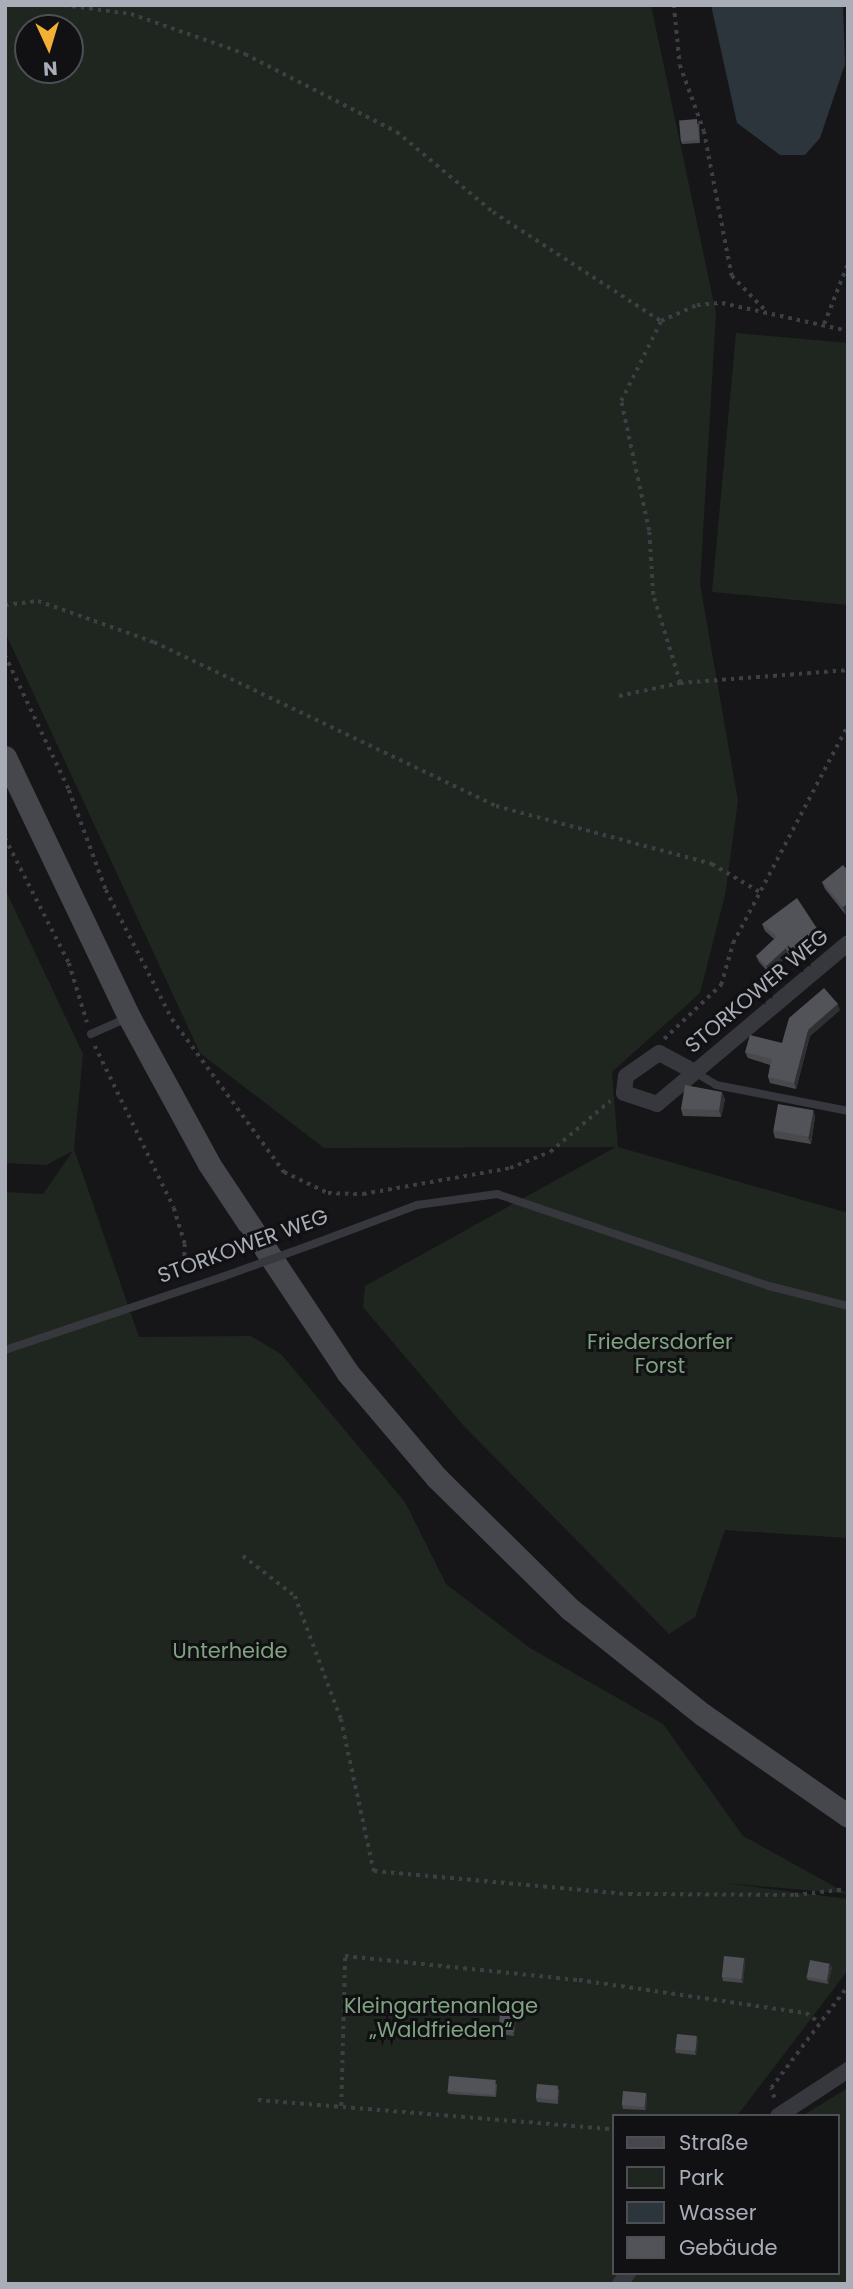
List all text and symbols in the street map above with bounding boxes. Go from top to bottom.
north arrow [14,14,84,84]
text: N [42,54,58,82]
street label: STORKOWER WEG [680,924,834,1058]
street label: STORKOWER WEG [154,1203,332,1289]
park label: Friedersdorfer Forst [587,1329,733,1379]
park label: Unterheide [173,1638,287,1664]
park label: Kleingartenanlage „Waldfrieden“ [344,1993,538,2043]
legend [612,2114,839,2275]
text: Straße [679,2128,748,2157]
text: Park [679,2163,724,2192]
text: Wasser [679,2198,756,2227]
text: Gebäude [679,2233,777,2262]

